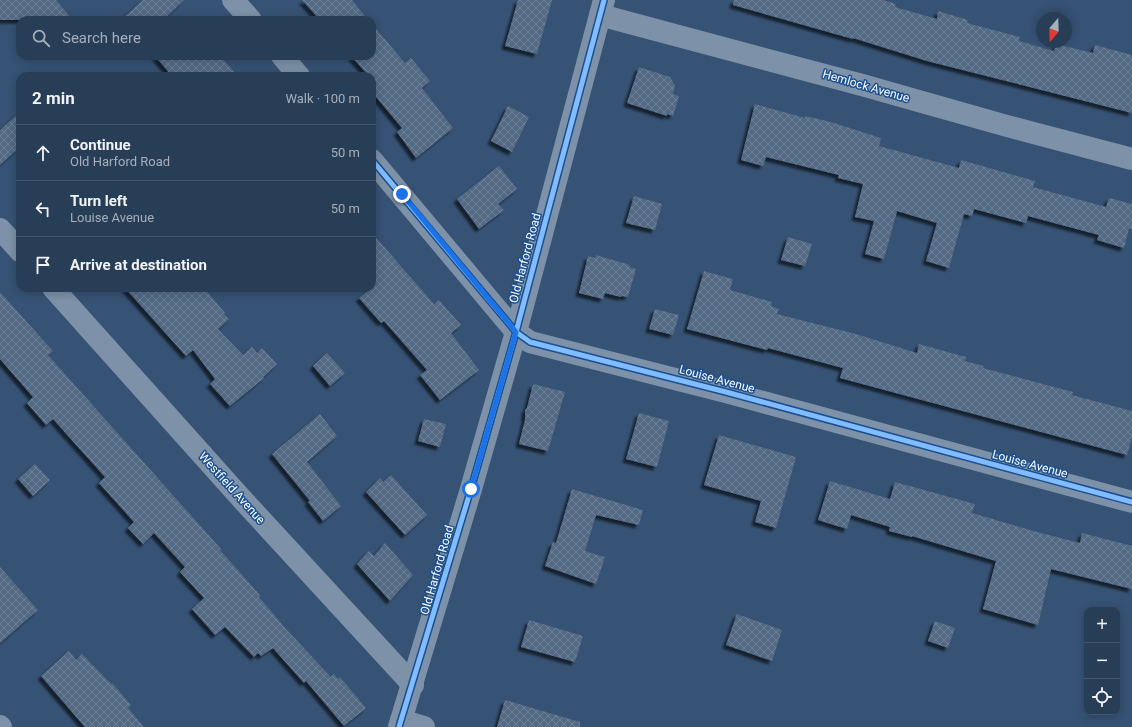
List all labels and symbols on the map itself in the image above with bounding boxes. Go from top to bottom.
north arrow [1036,12,1072,48]
street label: Hemlock Avenue [821,67,911,105]
route end [393,185,411,203]
street label: Old Harford Road [506,212,544,304]
street label: Louise Avenue [678,362,756,396]
street label: Louise Avenue [991,447,1069,481]
street label: Westfield Avenue [196,449,268,527]
route start [462,480,480,498]
street label: Old Harford Road [418,524,456,616]

